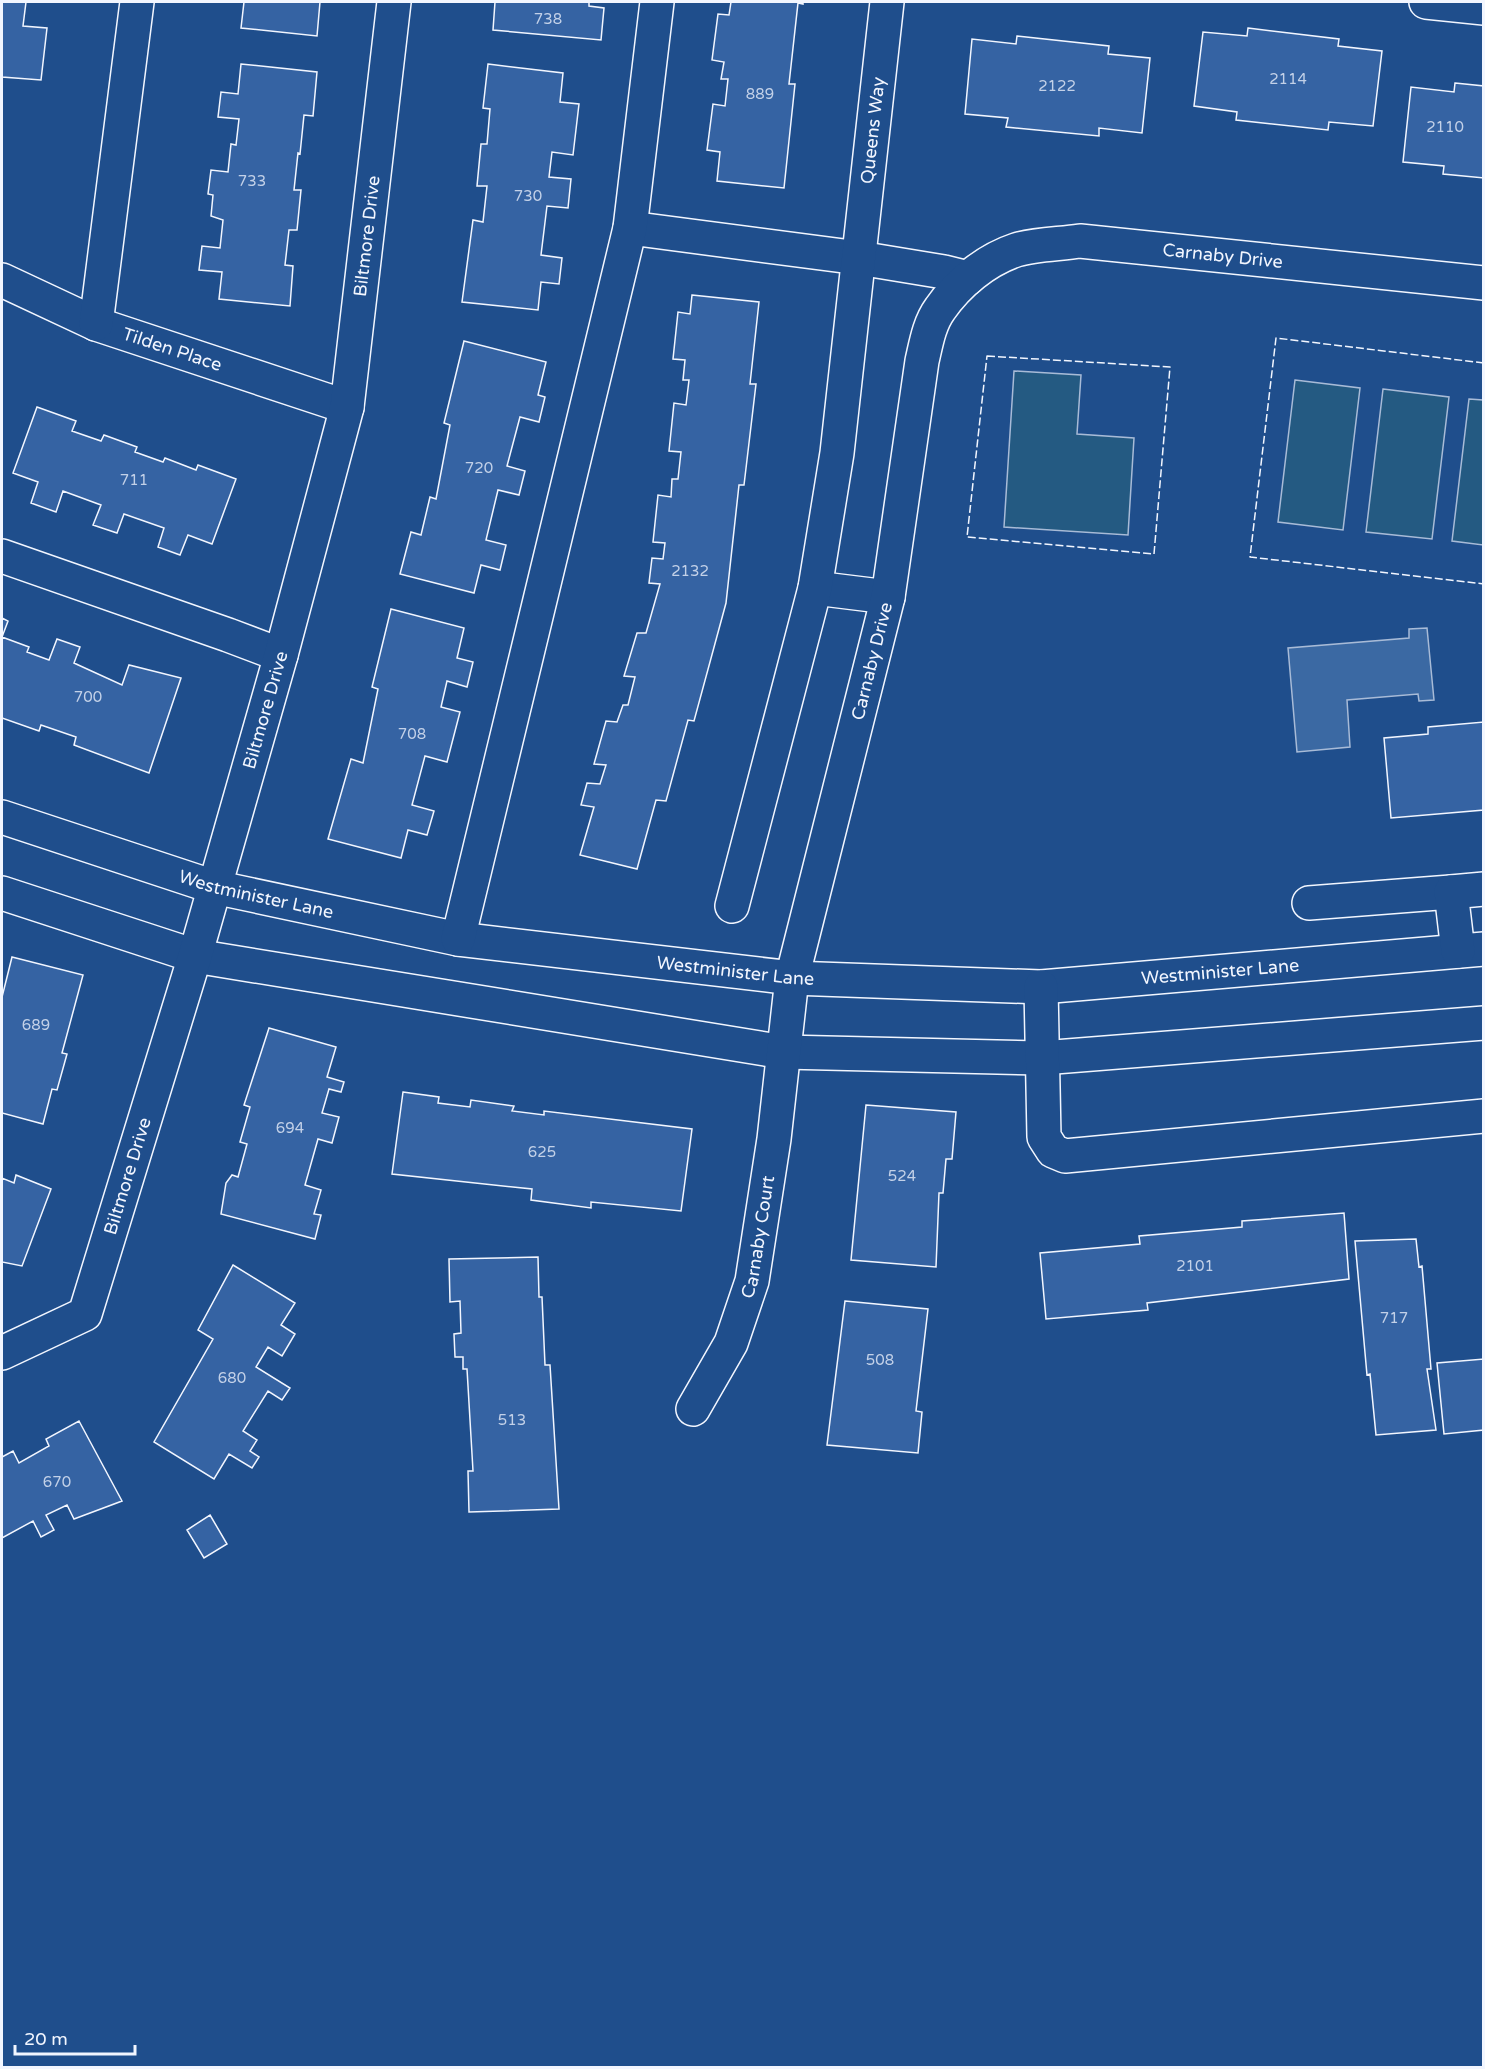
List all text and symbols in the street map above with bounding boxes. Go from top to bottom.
house number: 738 [534,10,562,28]
house number: 2114 [1269,70,1307,88]
street label: Queens Way [856,76,890,185]
house number: 2122 [1038,77,1076,95]
house number: 889 [746,85,774,103]
house number: 2110 [1426,118,1464,136]
house number: 733 [238,172,266,190]
street label: Biltmore Drive [349,174,385,298]
house number: 730 [514,187,542,205]
street label: Carnaby Drive [1162,239,1284,273]
street label: Tilden Place [120,323,225,376]
house number: 720 [465,459,493,477]
house number: 711 [120,471,148,489]
house number: 2132 [671,562,709,580]
street label: Carnaby Drive [846,600,897,722]
street label: Biltmore Drive [238,649,293,772]
house number: 700 [74,688,102,706]
house number: 708 [398,725,426,743]
street label: Westminister Lane [176,865,336,923]
street label: Westminister Lane [655,951,815,990]
street label: Westminister Lane [1140,954,1300,989]
house number: 689 [22,1016,50,1034]
street label: Biltmore Drive [99,1115,156,1237]
house number: 694 [276,1119,304,1137]
house number: 625 [528,1143,556,1161]
house number: 524 [888,1167,916,1185]
street label: Carnaby Court [736,1174,779,1301]
house number: 2101 [1176,1257,1214,1275]
house number: 717 [1380,1309,1408,1327]
house number: 508 [866,1351,894,1369]
house number: 680 [218,1369,246,1387]
house number: 513 [498,1411,526,1429]
house number: 670 [43,1473,71,1491]
scale bar [15,2018,135,2056]
text: 20 m [24,2028,68,2050]

